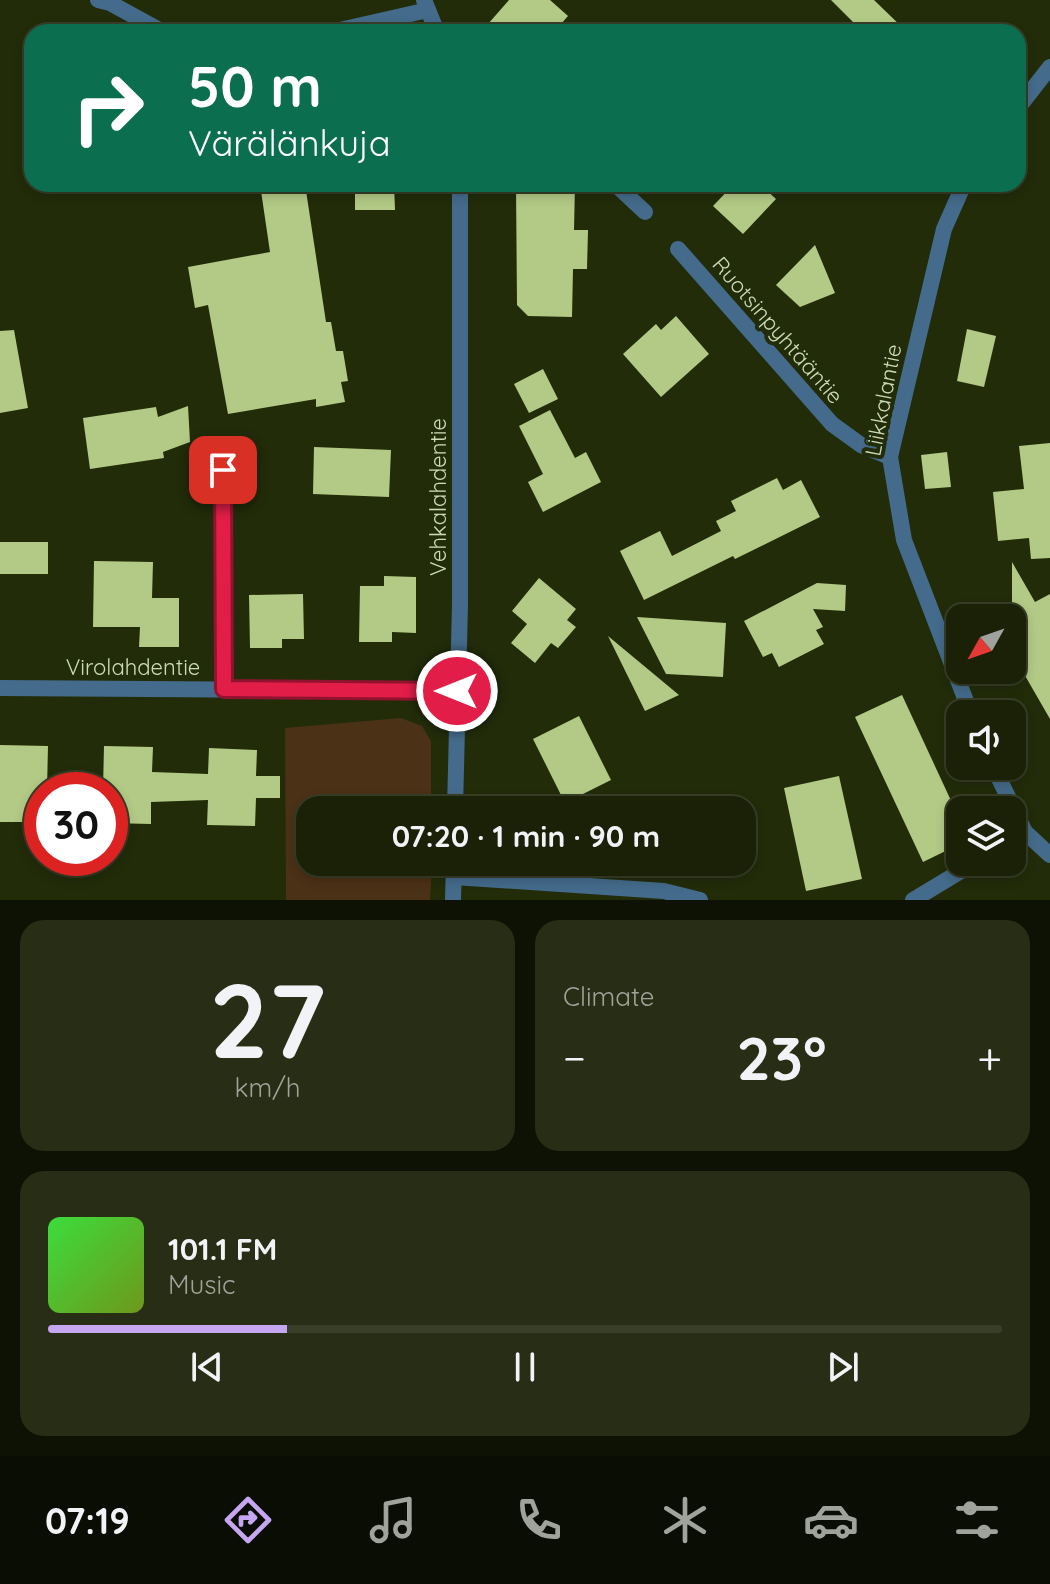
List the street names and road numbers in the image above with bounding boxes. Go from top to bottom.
street label: Ruotsinpyhtääntie [706,251,850,409]
street label: Liikkalantie [858,342,908,458]
street label: Vehkalahdentie [424,418,452,576]
street label: Virolahdentie [66,653,200,681]

